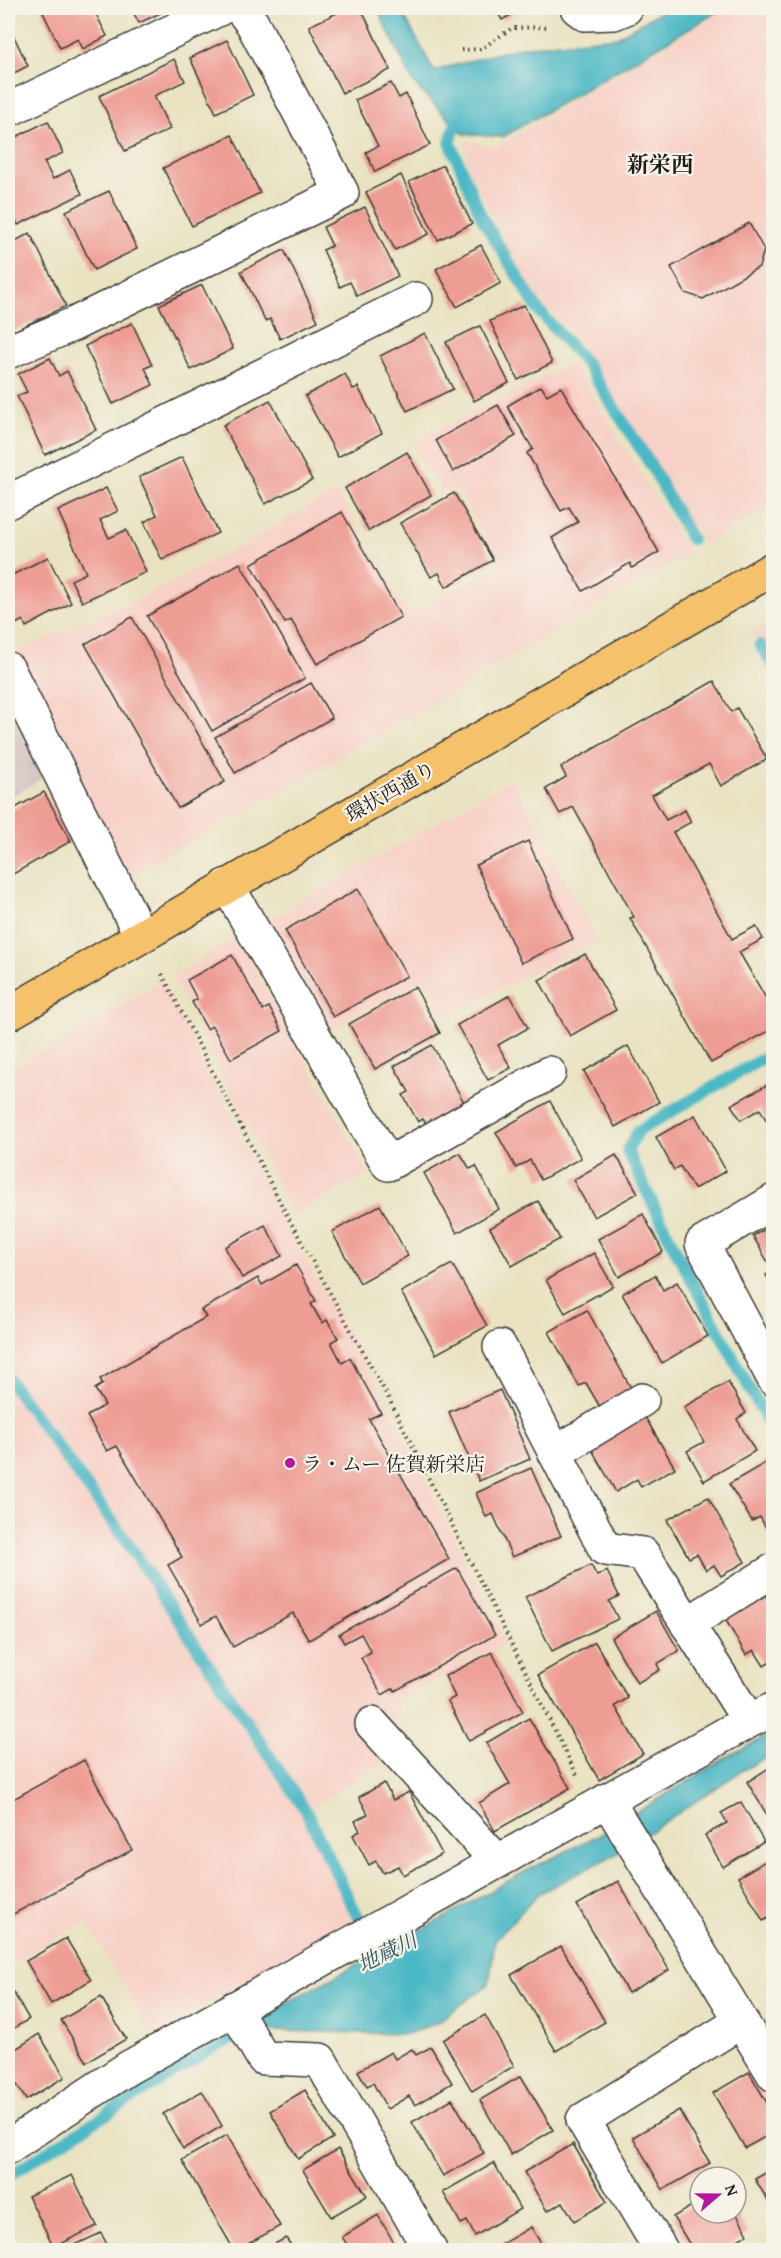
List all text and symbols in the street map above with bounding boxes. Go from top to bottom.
district label: 新栄西 [627,148,693,180]
street label: 環状西通り [339,753,441,829]
place label: ラ・ムー 佐賀新栄店 [302,1449,485,1478]
marker: ラ・ムー 佐賀新栄店 [283,1456,297,1470]
water label: 地蔵川 [352,1923,424,1980]
north arrow [688,2165,748,2225]
text: N [719,2181,745,2199]

